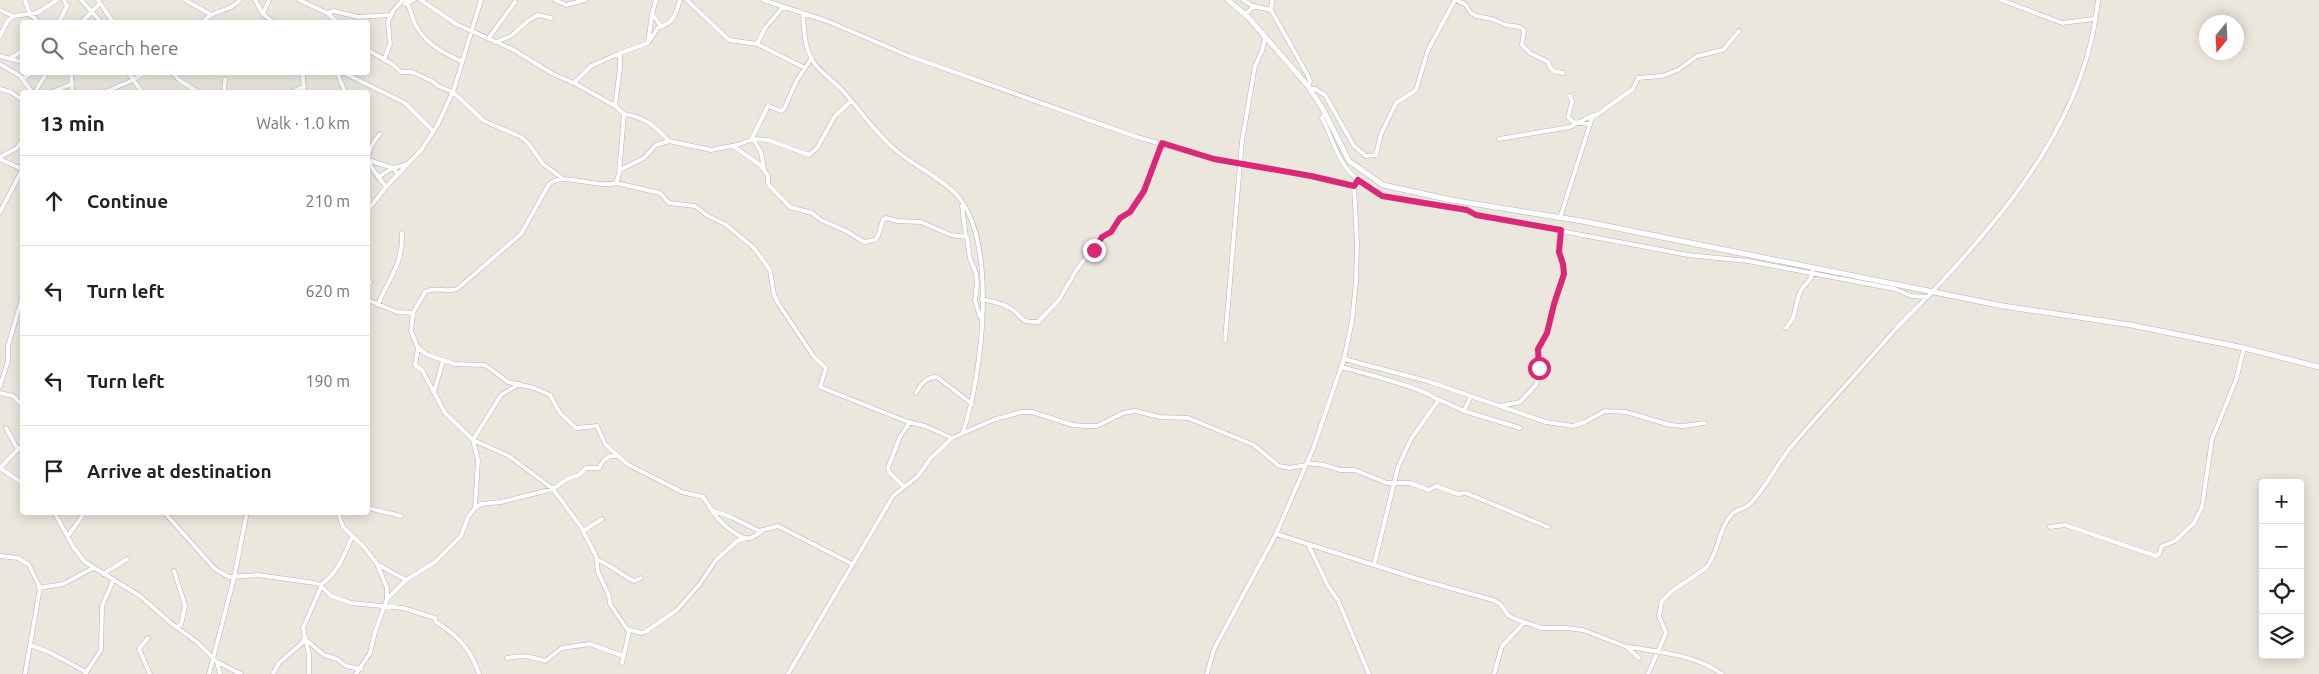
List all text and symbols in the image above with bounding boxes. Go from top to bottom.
north arrow [2199,15,2244,60]
search box [20,20,370,75]
icon: search [38,34,66,62]
text: Search here [78,37,178,59]
text: 13 min [40,111,105,135]
text: Walk · 1.0 km [256,114,350,132]
icon: ahead [40,187,68,215]
text: Continue [87,190,168,212]
text: 210 m [305,192,350,210]
route end [1083,239,1106,262]
icon: left [40,277,68,305]
text: Turn left [87,280,165,302]
text: 620 m [305,282,350,300]
route start [1528,357,1551,380]
icon: left [40,367,68,395]
text: Turn left [87,370,165,392]
text: 190 m [305,372,350,390]
icon: arrive [40,457,68,485]
text: Arrive at destination [87,460,272,482]
map controls [2259,479,2304,659]
button: + [2259,479,2304,524]
button: − [2259,524,2304,569]
button: locate [2259,569,2304,614]
button: layers [2259,614,2304,659]

